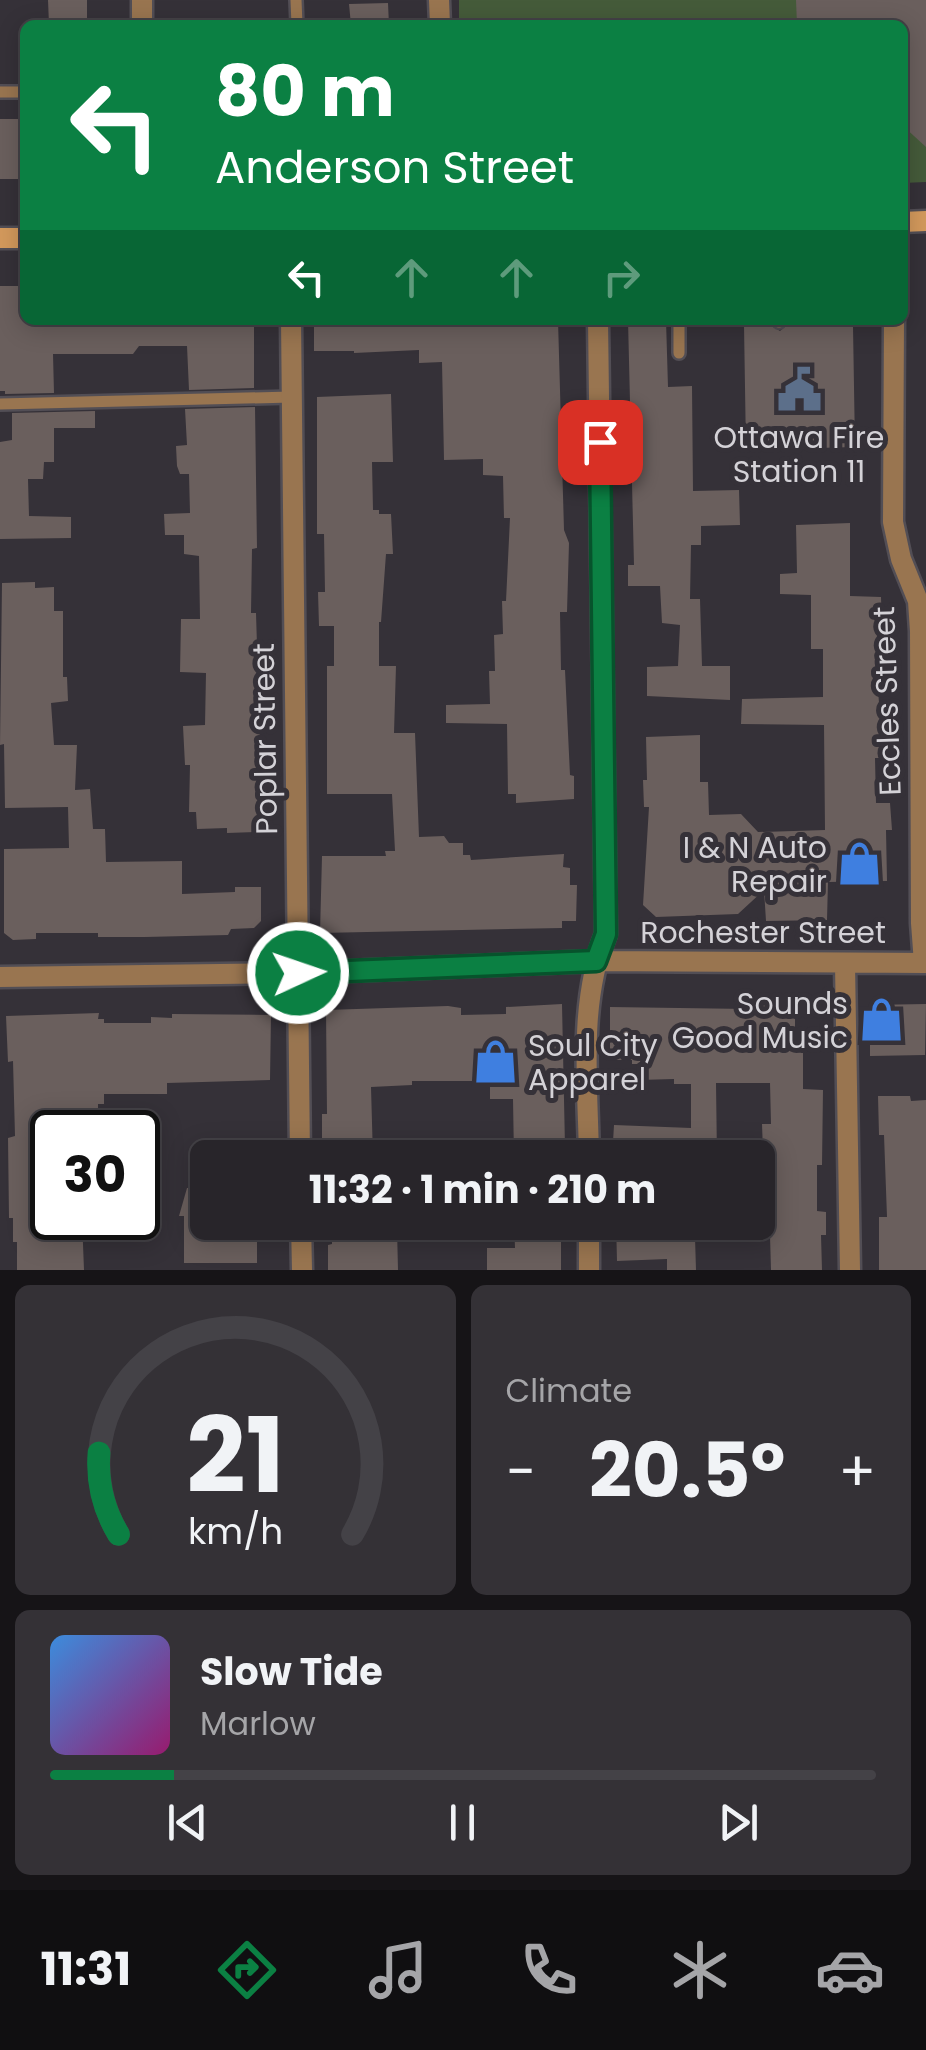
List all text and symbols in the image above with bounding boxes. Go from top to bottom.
text: 80 m [215,42,395,141]
icon: left [50,60,180,190]
text: Anderson Street [215,136,574,199]
icon: left [279,250,334,305]
icon: ahead [384,250,439,305]
icon: ahead [489,250,544,305]
icon: right [594,250,649,305]
public building icon: Ottawa Fire Station 11 [775,366,823,414]
pin [558,400,643,485]
icon: arrive [573,415,628,470]
place label: Ottawa Fire Station 11 [714,416,884,493]
street label: Eccles Street [862,606,912,796]
street label: Poplar Street [242,643,288,835]
place label: I & N Auto Repair [683,826,827,903]
shop icon: I & N Auto Repair [836,840,884,888]
street label: Rochester Street [640,911,886,954]
position arrow [246,921,350,1025]
place label: Sounds Good Music [672,982,848,1059]
shop icon: Sounds Good Music [857,996,905,1044]
place label: Soul City Apparel [528,1024,658,1101]
shop icon: Soul City Apparel [471,1038,519,1086]
speed limit sign: 30 [30,1110,160,1240]
text: 11:32 · 1 min · 210 m [309,1163,656,1216]
text: Climate [506,1368,632,1413]
text: 21 [186,1383,285,1528]
text: 20.5° [589,1418,785,1523]
text: − [506,1433,536,1510]
text: + [838,1433,876,1510]
text: km/h [188,1506,283,1557]
text: Slow Tide [200,1645,383,1698]
text: Marlow [200,1701,316,1746]
icon: previous [160,1795,215,1850]
icon: pause [435,1795,490,1850]
icon: next [711,1795,766,1850]
icon: directions [212,1935,282,2005]
icon: music [363,1935,433,2005]
icon: phone [514,1935,584,2005]
icon: climate [665,1935,735,2005]
icon: car [815,1935,885,2005]
text: 11:31 [40,1938,131,2001]

